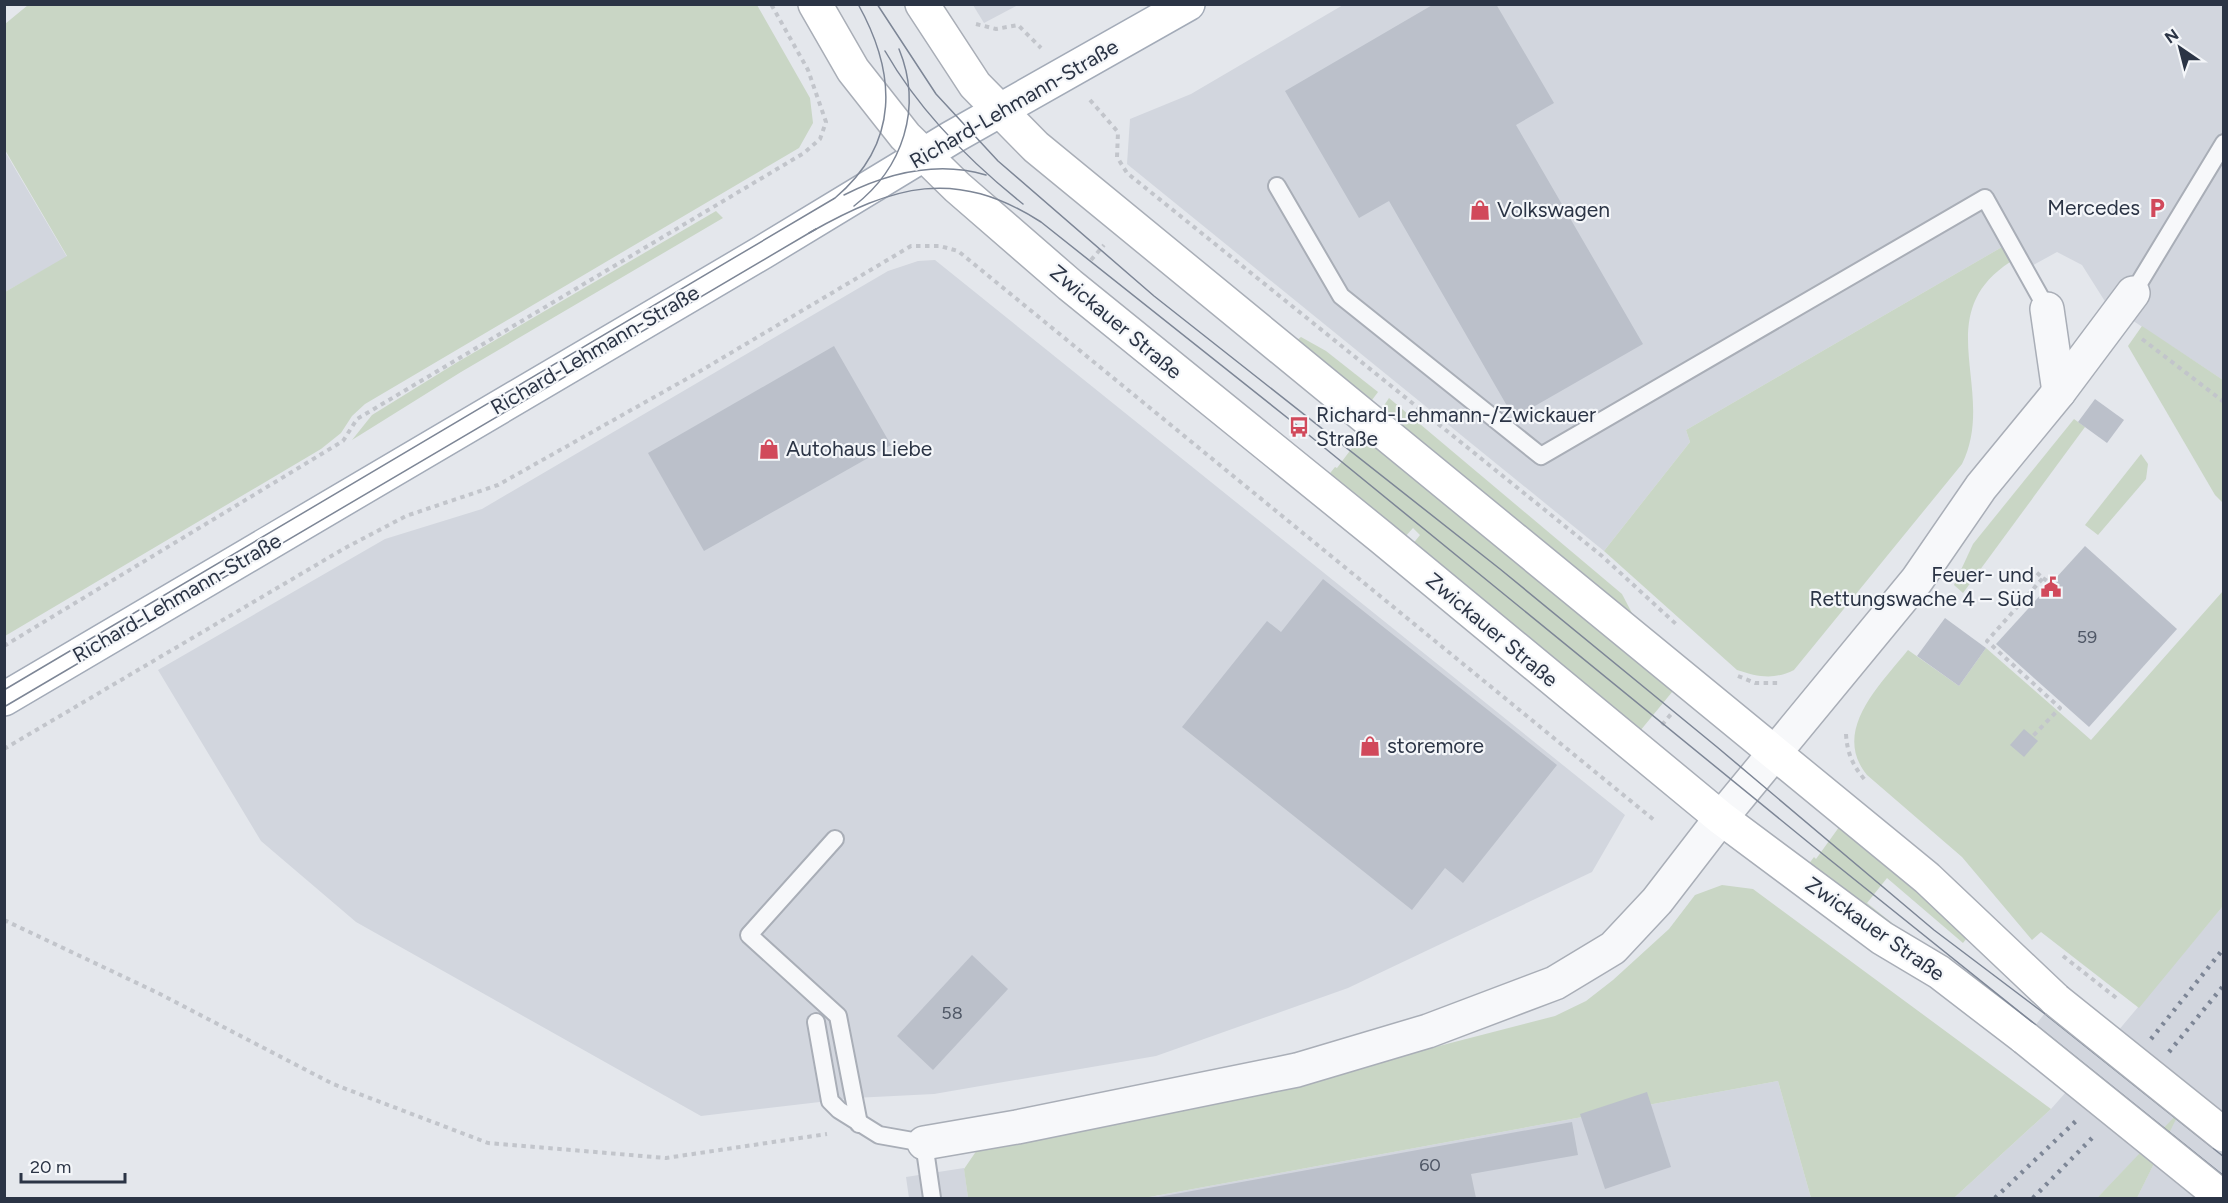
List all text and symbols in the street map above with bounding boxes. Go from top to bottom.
north arrow [2150,18,2210,78]
text: N [2161,25,2182,47]
street label: Richard-Lehmann-Straße [905,34,1123,174]
place label: Mercedes [2047,195,2140,220]
parking icon: Mercedes [2145,196,2169,220]
place label: Volkswagen [1497,197,1610,222]
shop icon: Volkswagen [1468,198,1492,222]
street label: Zwickauer Straße [1045,259,1187,384]
street label: Richard-Lehmann-Straße [486,280,704,420]
place label: Richard-Lehmann-/Zwickauer Straße [1316,402,1596,451]
bus stop icon: Richard-Lehmann-/Zwickauer Straße [1287,415,1311,439]
place label: Autohaus Liebe [786,436,932,461]
shop icon: Autohaus Liebe [757,437,781,461]
street label: Richard-Lehmann-Straße [68,528,286,668]
place label: Feuer- und Rettungswache 4 – Süd [1809,562,2034,611]
street label: Zwickauer Straße [1421,567,1563,692]
public building icon: Feuer- und Rettungswache 4 – Süd [2039,575,2063,599]
house number: 59 [2077,626,2097,648]
place label: storemore [1387,733,1484,758]
shop icon: storemore [1358,734,1382,758]
street label: Zwickauer Straße [1801,871,1950,986]
house number: 58 [941,1002,963,1024]
scale bar [21,1146,124,1184]
house number: 60 [1419,1154,1441,1176]
text: 20 m [30,1156,71,1178]

